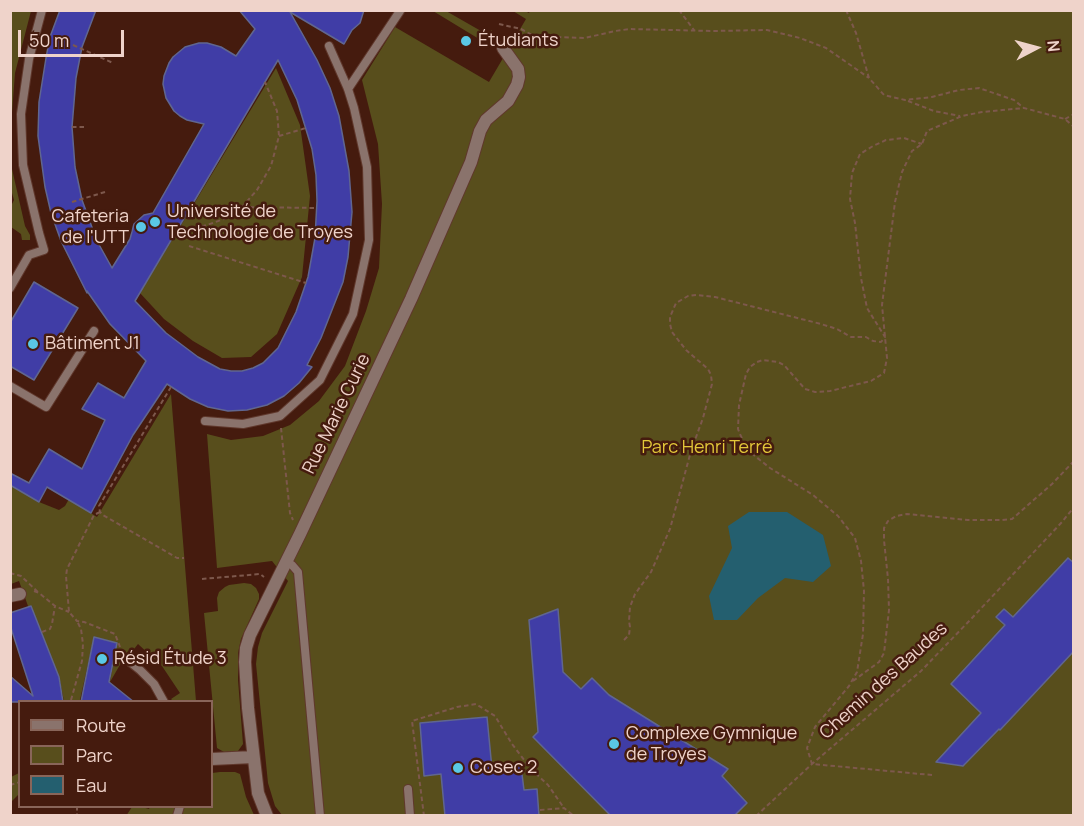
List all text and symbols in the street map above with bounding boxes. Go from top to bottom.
scale bar [21,18,128,56]
north arrow [1006,18,1066,78]
text: 50 m [29,28,69,52]
place label: Étudiants [478,30,558,52]
marker: Étudiants [459,34,473,48]
text: N [1042,39,1065,53]
place label: Université de Technologie de Troyes [167,201,353,244]
place label: Cafeteria de l'UTT [52,206,129,248]
marker: Université de Technologie de Troyes [148,215,162,229]
marker: Cafeteria de l'UTT [134,220,148,234]
place label: Bâtiment J1 [45,333,140,355]
marker: Bâtiment J1 [26,337,40,351]
street label: Rue Marie Curie [299,350,375,478]
park label: Parc Henri Terré [641,437,773,459]
street label: Chemin des Baudes [816,618,952,744]
place label: Résid Étude 3 [114,648,227,670]
marker: Résid Étude 3 [95,652,109,666]
legend [18,700,213,808]
text: Route [76,713,126,737]
place label: Complexe Gymnique de Troyes [626,723,797,766]
marker: Complexe Gymnique de Troyes [607,737,621,751]
text: Parc [76,743,113,767]
place label: Cosec 2 [470,757,537,779]
marker: Cosec 2 [451,761,465,775]
text: Eau [76,773,107,797]

